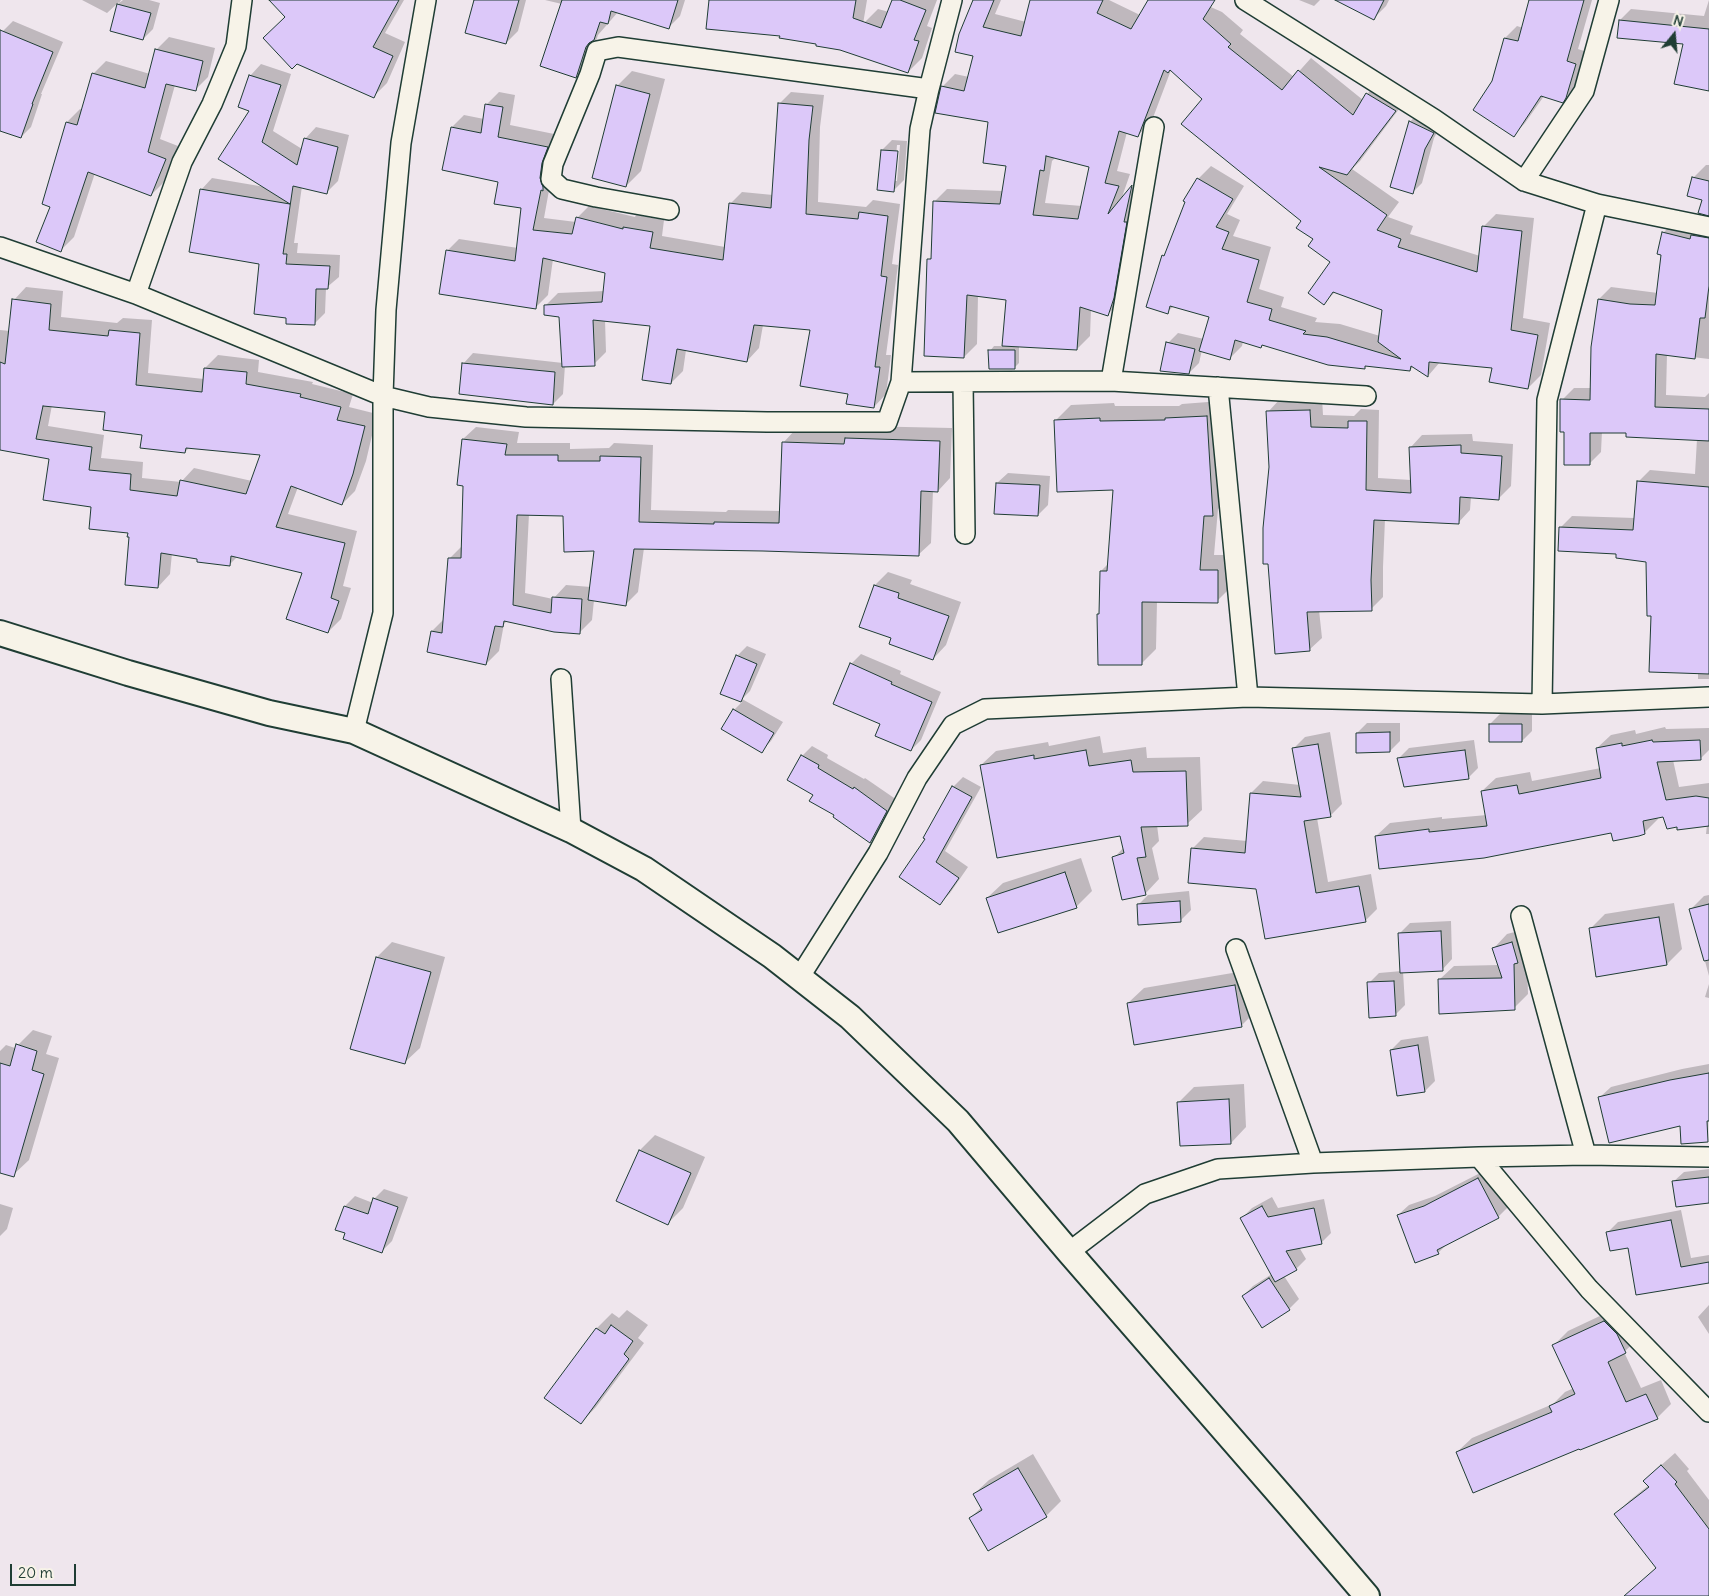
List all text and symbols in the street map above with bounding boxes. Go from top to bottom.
north arrow [1649,10,1699,60]
text: N [1671,11,1686,31]
scale bar [12,1554,79,1586]
text: 20 m [18,1563,53,1582]

